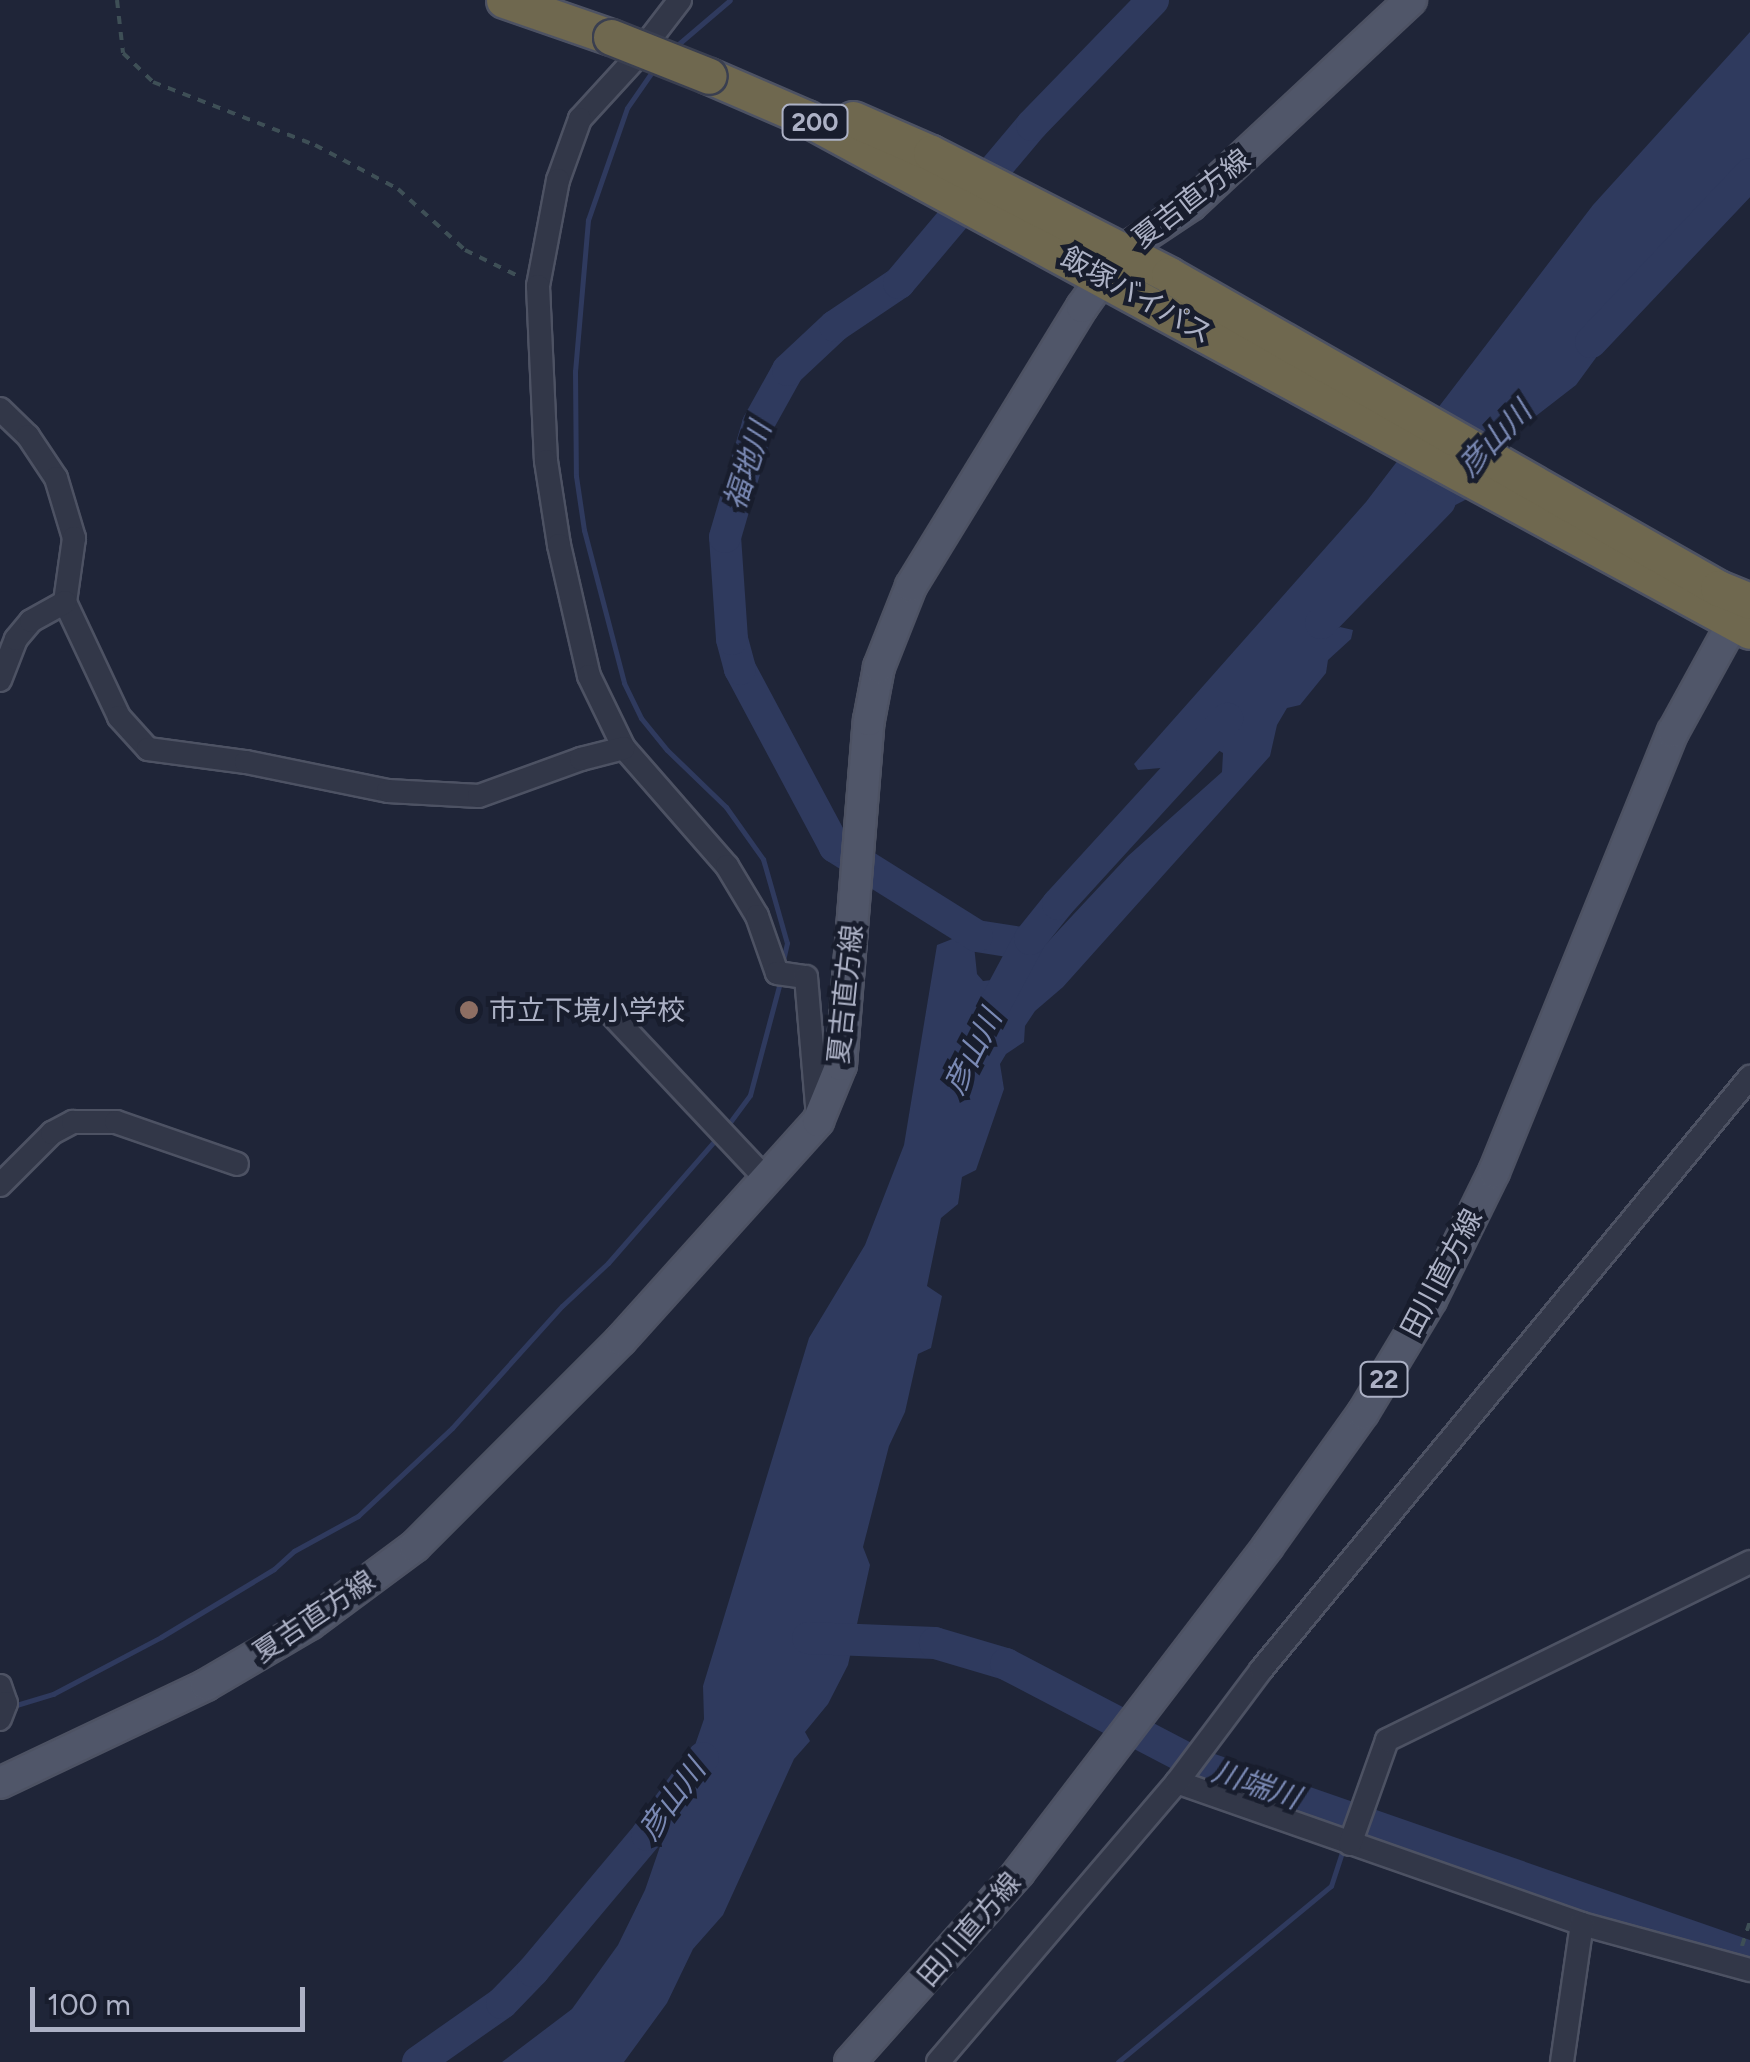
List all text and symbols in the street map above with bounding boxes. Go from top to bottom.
road number: 200 [780,102,850,142]
street label: 夏吉直方線 [1125,142,1257,254]
street label: 飯塚バイパス [1055,240,1219,350]
water label: 彦山川 [1451,394,1539,484]
water label: 福地川 [717,418,779,514]
street label: 夏吉直方線 [821,923,869,1065]
place label: 市立下境小学校 [489,993,685,1027]
marker: 市立下境小学校 [458,999,480,1021]
water label: 彦山川 [937,1004,1009,1100]
street label: 田川直方線 [1393,1203,1489,1343]
road number: 22 [1359,1359,1409,1399]
street label: 夏吉直方線 [247,1563,381,1669]
water label: 彦山川 [631,1753,713,1847]
water label: 川端川 [1208,1753,1304,1817]
street label: 田川直方線 [910,1865,1028,1993]
scale bar [35,1967,310,2029]
text: 100 m [47,1986,131,2023]

